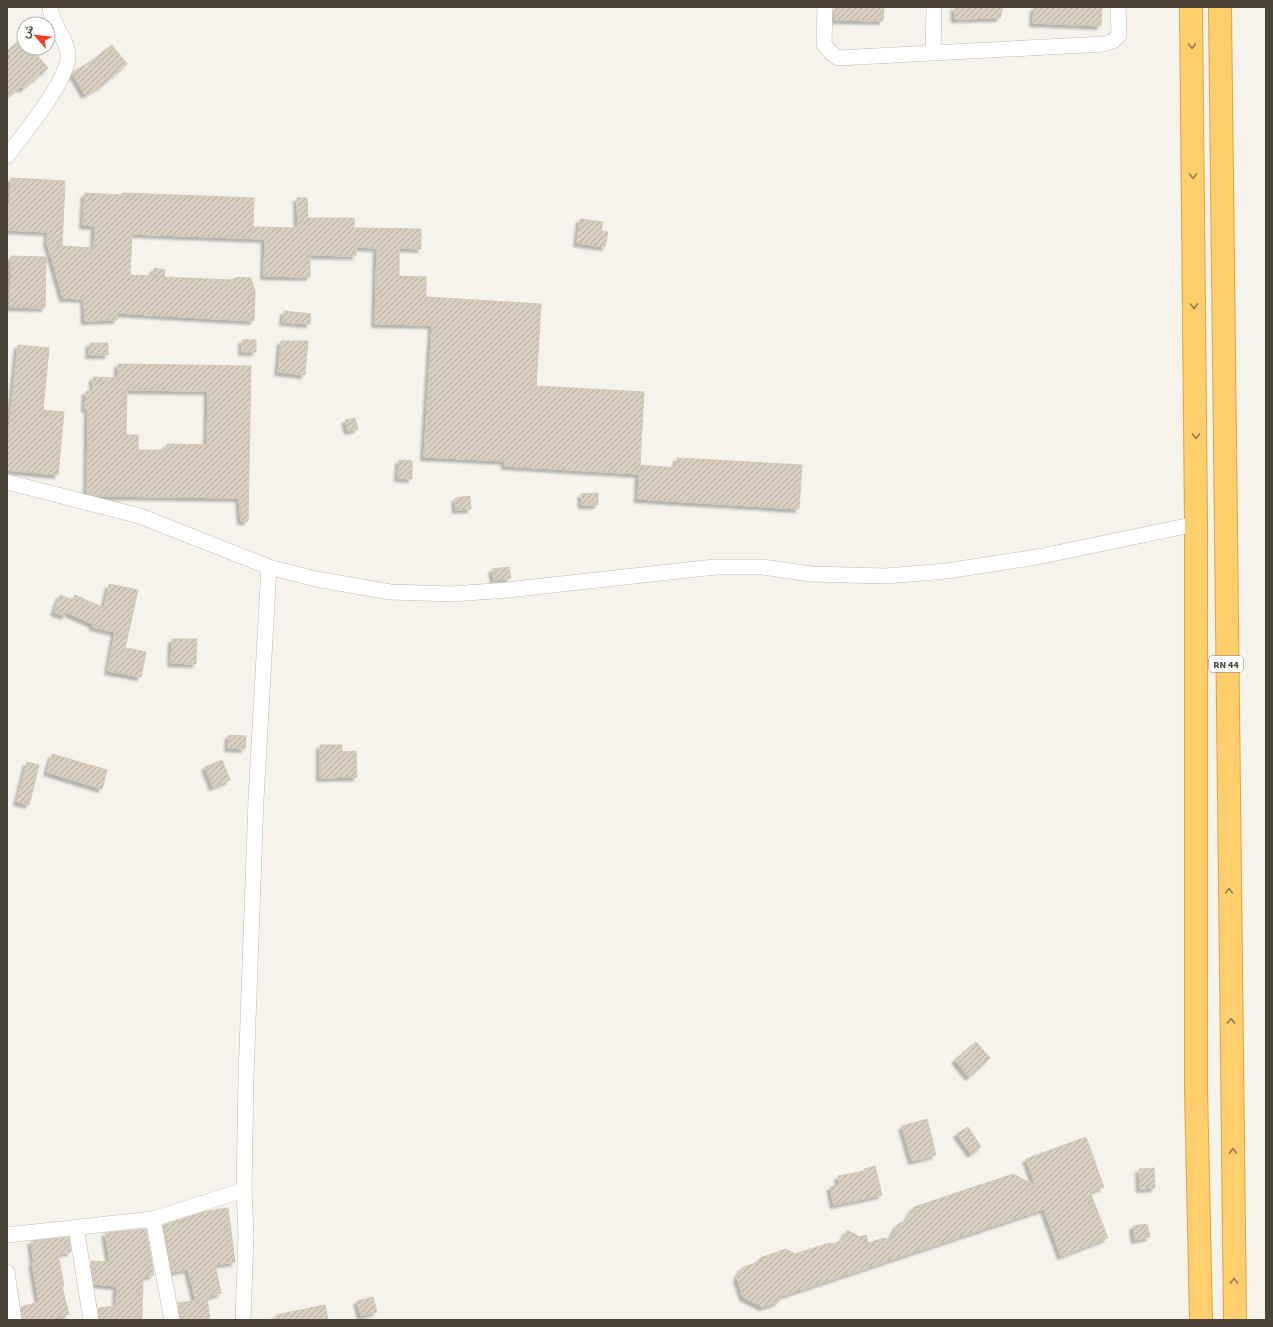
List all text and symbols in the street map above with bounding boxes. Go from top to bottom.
north arrow [16,16,56,56]
text: ش [18,22,37,41]
one-way arrow [1188,43,1196,49]
one-way arrow [1189,173,1197,179]
one-way arrow [1190,303,1198,309]
one-way arrow [1192,433,1200,439]
road number: RN 44 [1209,656,1243,672]
one-way arrow [1225,888,1234,894]
one-way arrow [1227,1018,1235,1024]
one-way arrow [1229,1148,1237,1154]
one-way arrow [1230,1278,1239,1284]

